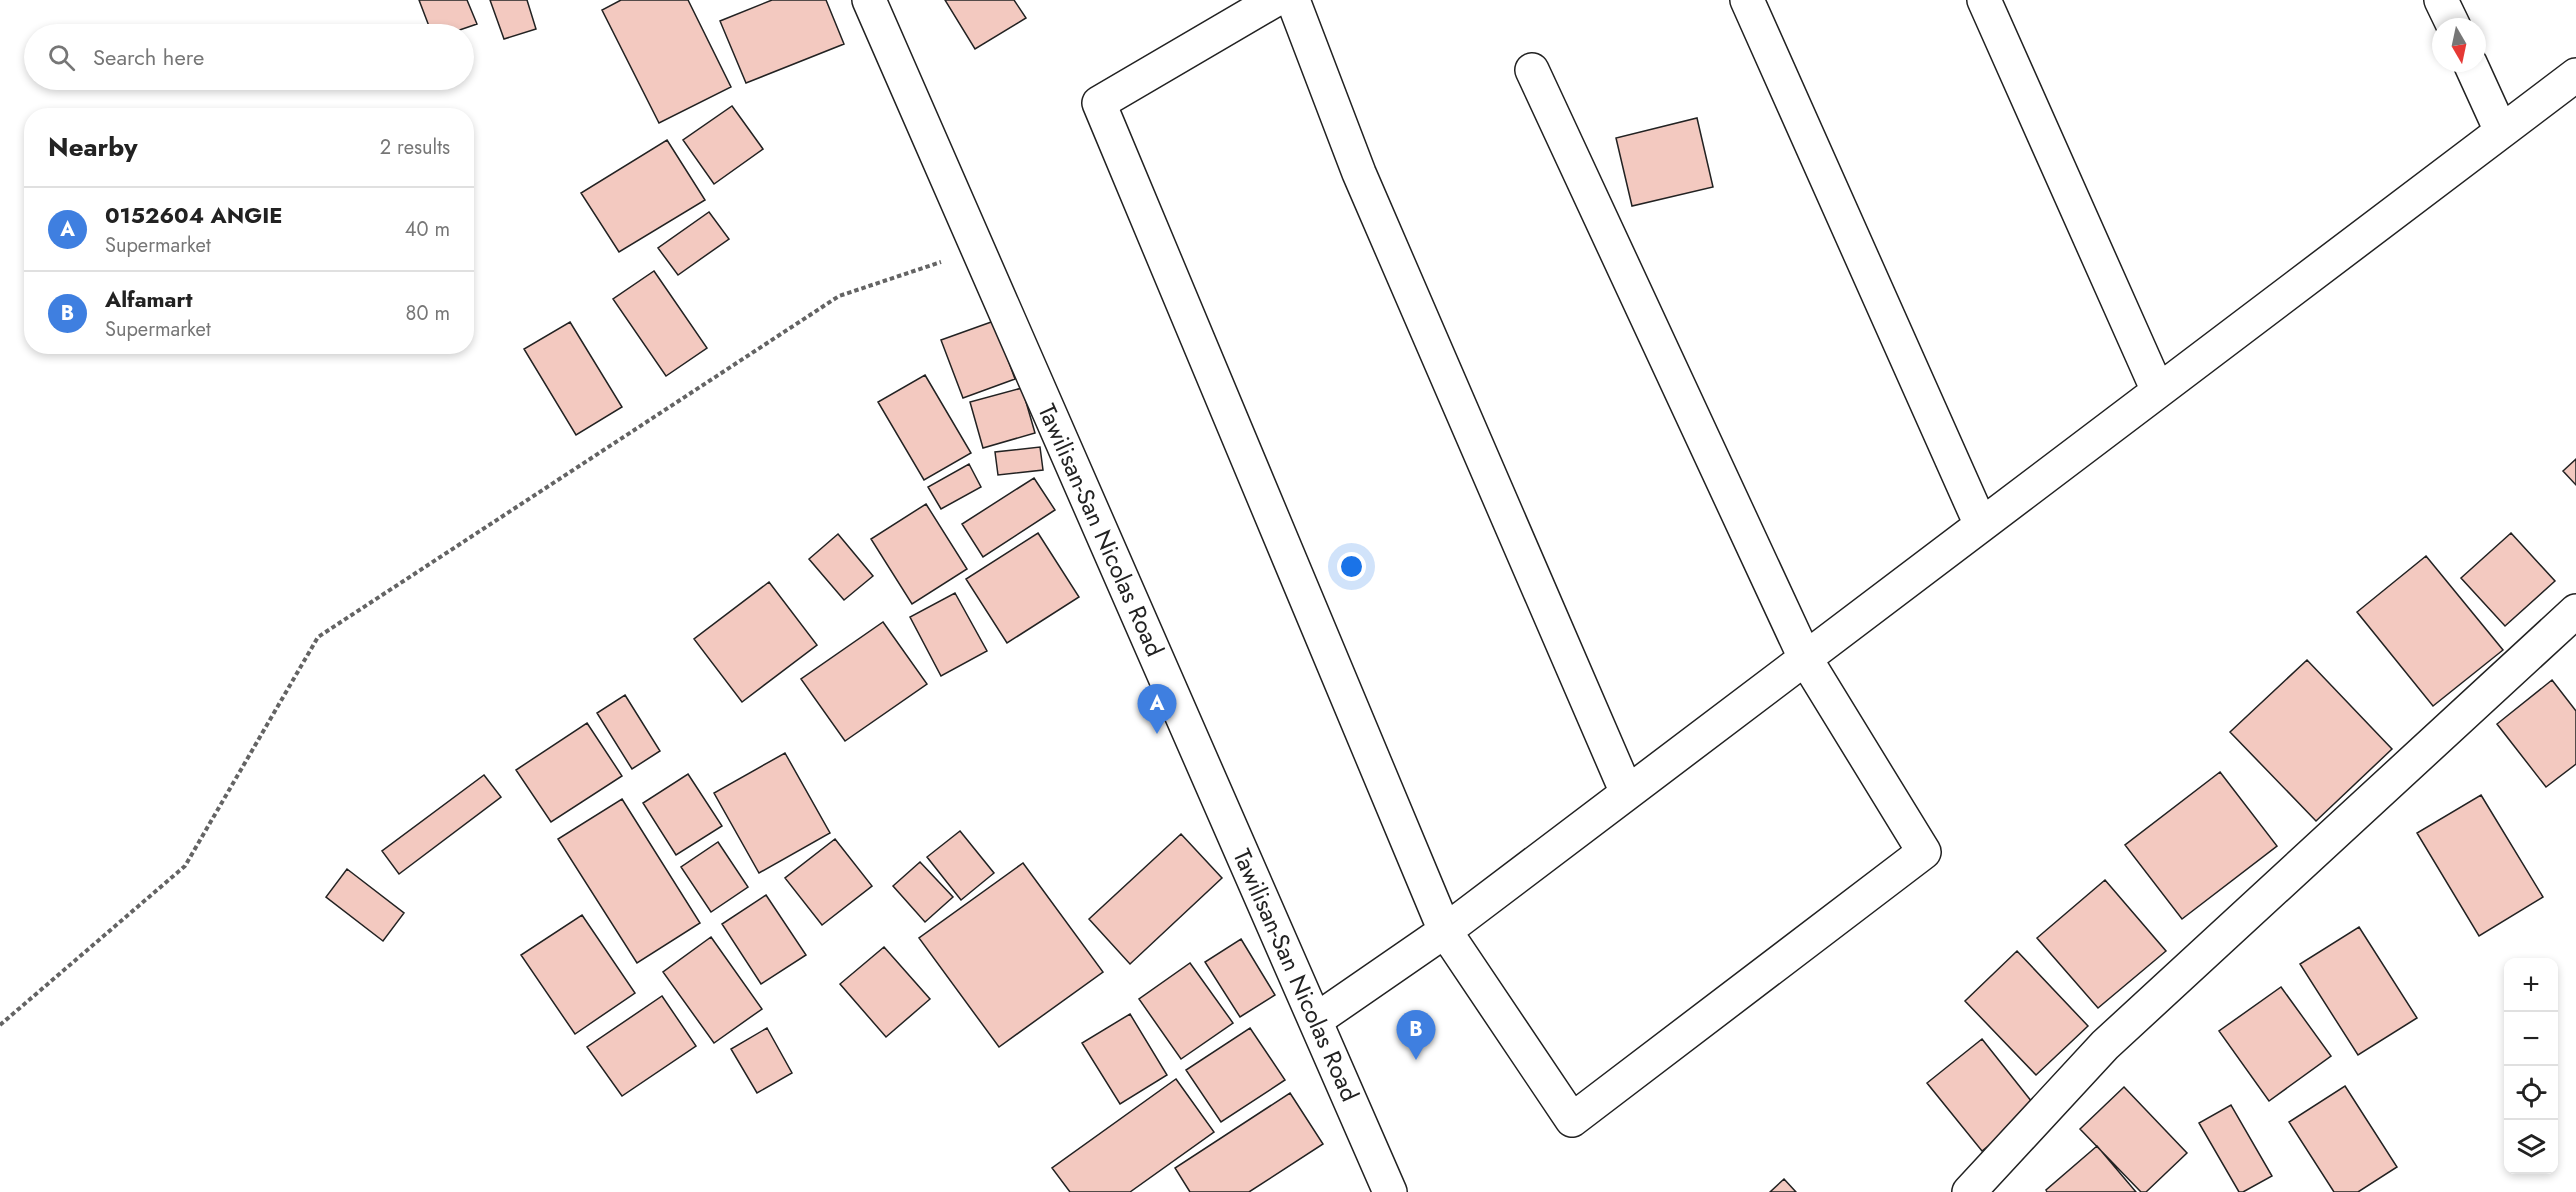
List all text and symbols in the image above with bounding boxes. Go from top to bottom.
north arrow [2432,18,2486,72]
search box [24,24,474,90]
icon: search [45,41,78,74]
text: Search here [93,41,204,73]
text: Nearby [48,128,137,166]
text: 2 results [380,133,450,162]
text: 0152604 ANGIE [105,199,282,231]
text: A [60,215,75,244]
text: 40 m [405,215,450,244]
text: Supermarket [105,231,211,260]
text: Alfamart [105,283,192,315]
text: B [61,299,74,328]
text: 80 m [405,299,450,328]
text: Supermarket [105,315,211,344]
street label: Tawilisan-San Nicolas Road [1029,398,1173,662]
your location [1337,552,1366,581]
pin: A [1138,684,1176,734]
street label: Tawilisan-San Nicolas Road [1224,843,1368,1107]
map controls [2504,958,2558,1174]
button: + [2504,958,2558,1012]
pin: B [1396,1010,1436,1060]
button: − [2504,1012,2558,1066]
button: locate [2504,1066,2558,1120]
button: layers [2504,1120,2558,1174]

